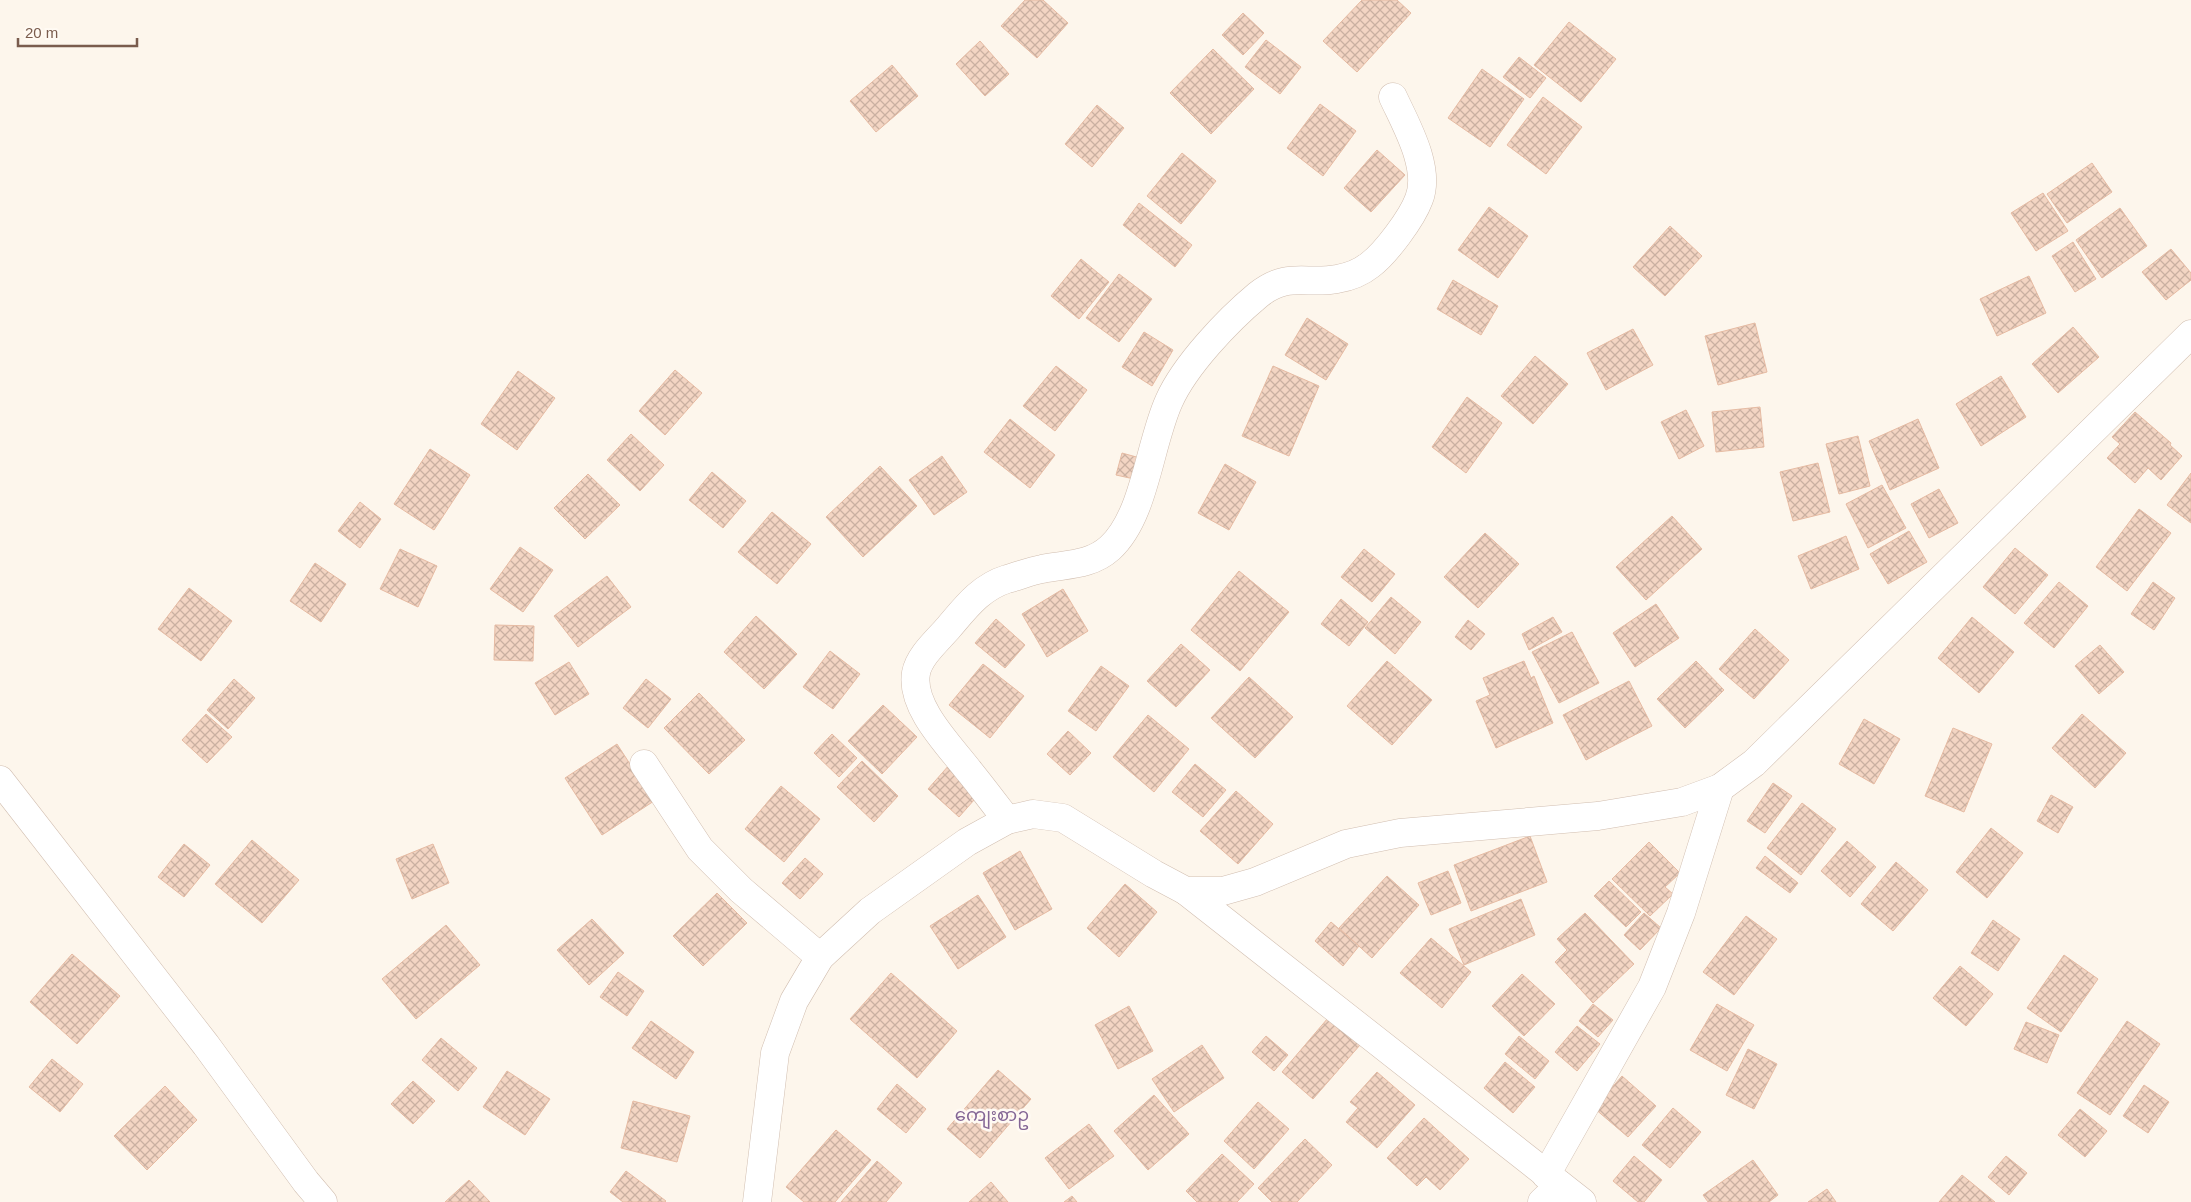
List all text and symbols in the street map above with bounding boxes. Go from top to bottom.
scale bar [18,15,136,47]
text: 20 m [25,24,58,41]
district label: ကျေးစာဥ [955,1105,1029,1130]

